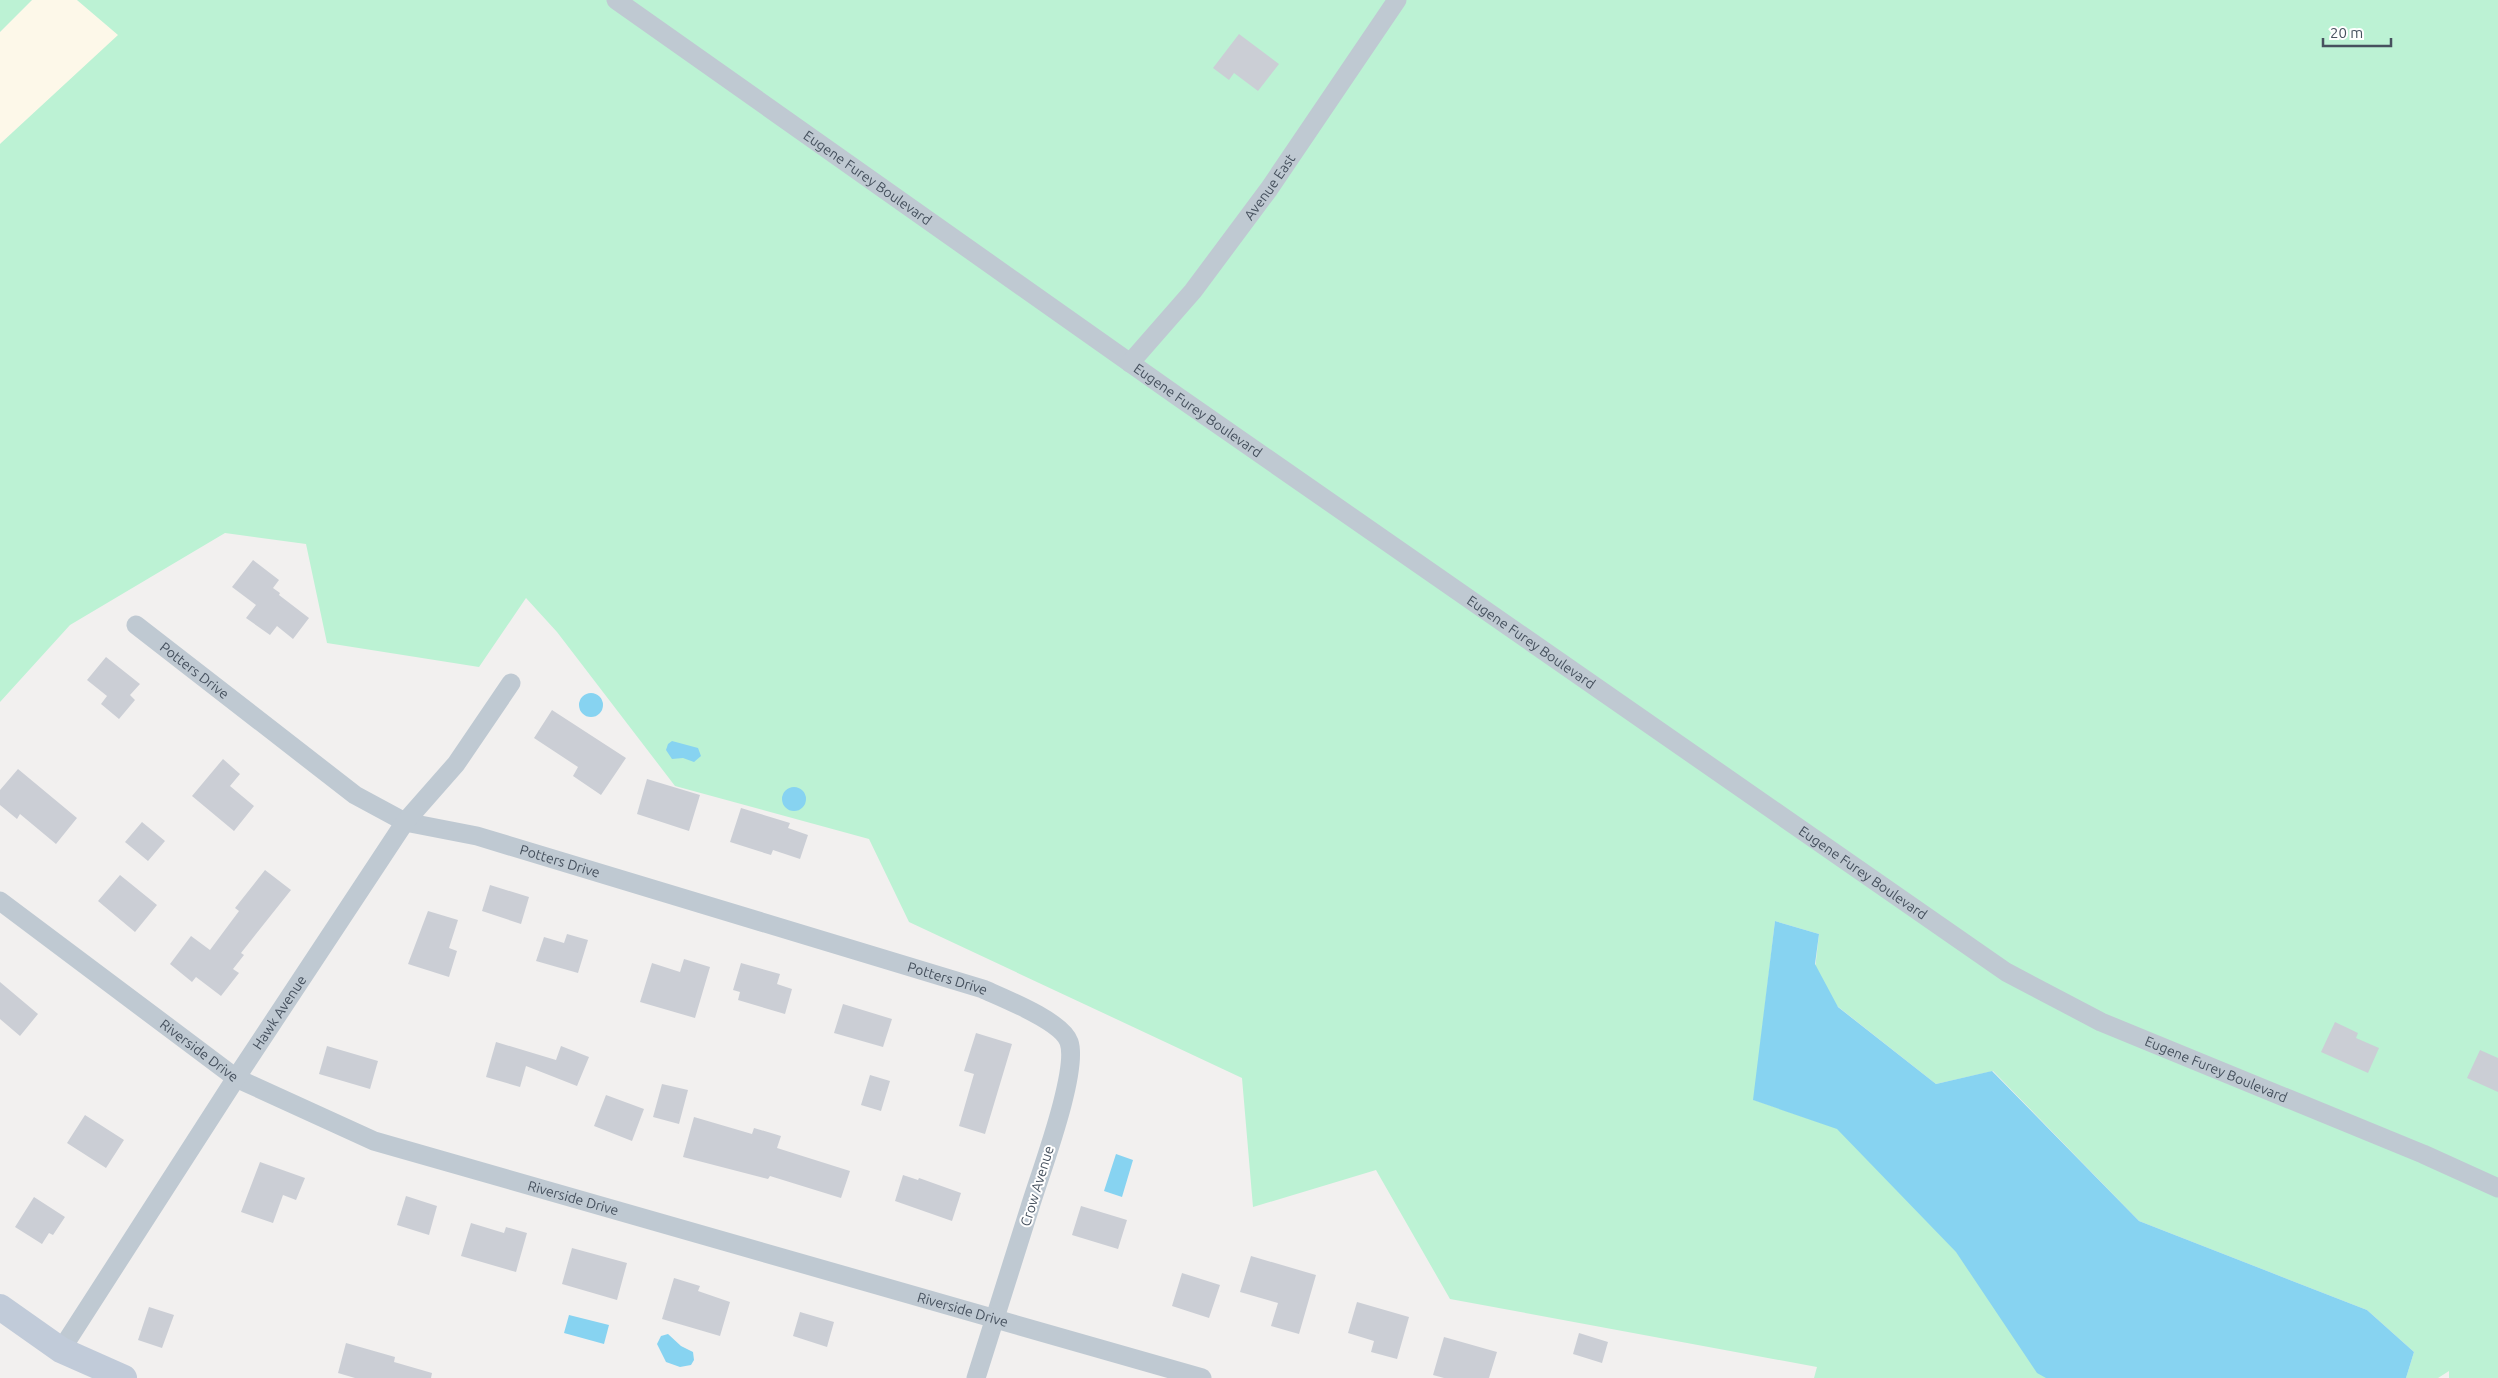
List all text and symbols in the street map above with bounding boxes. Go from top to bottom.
scale bar [2323,15,2390,47]
text: 20 m [2330,24,2363,41]
street label: Eugene Furey Boulevard [801,127,935,228]
street label: Avenue East [1241,150,1299,223]
street label: Eugene Furey Boulevard [1131,360,1265,461]
street label: Eugene Furey Boulevard [1464,592,1598,692]
street label: Potters Drive [157,639,232,702]
street label: Eugene Furey Boulevard [1796,822,1930,923]
street label: Potters Drive [518,841,602,881]
street label: Potters Drive [906,959,990,998]
street label: Hawk Avenue [249,972,309,1052]
street label: Riverside Drive [157,1016,242,1085]
street label: Eugene Furey Boulevard [2143,1033,2290,1106]
street label: Crow Avenue [1017,1144,1057,1228]
street label: Riverside Drive [526,1177,621,1219]
street label: Riverside Drive [915,1289,1010,1330]

